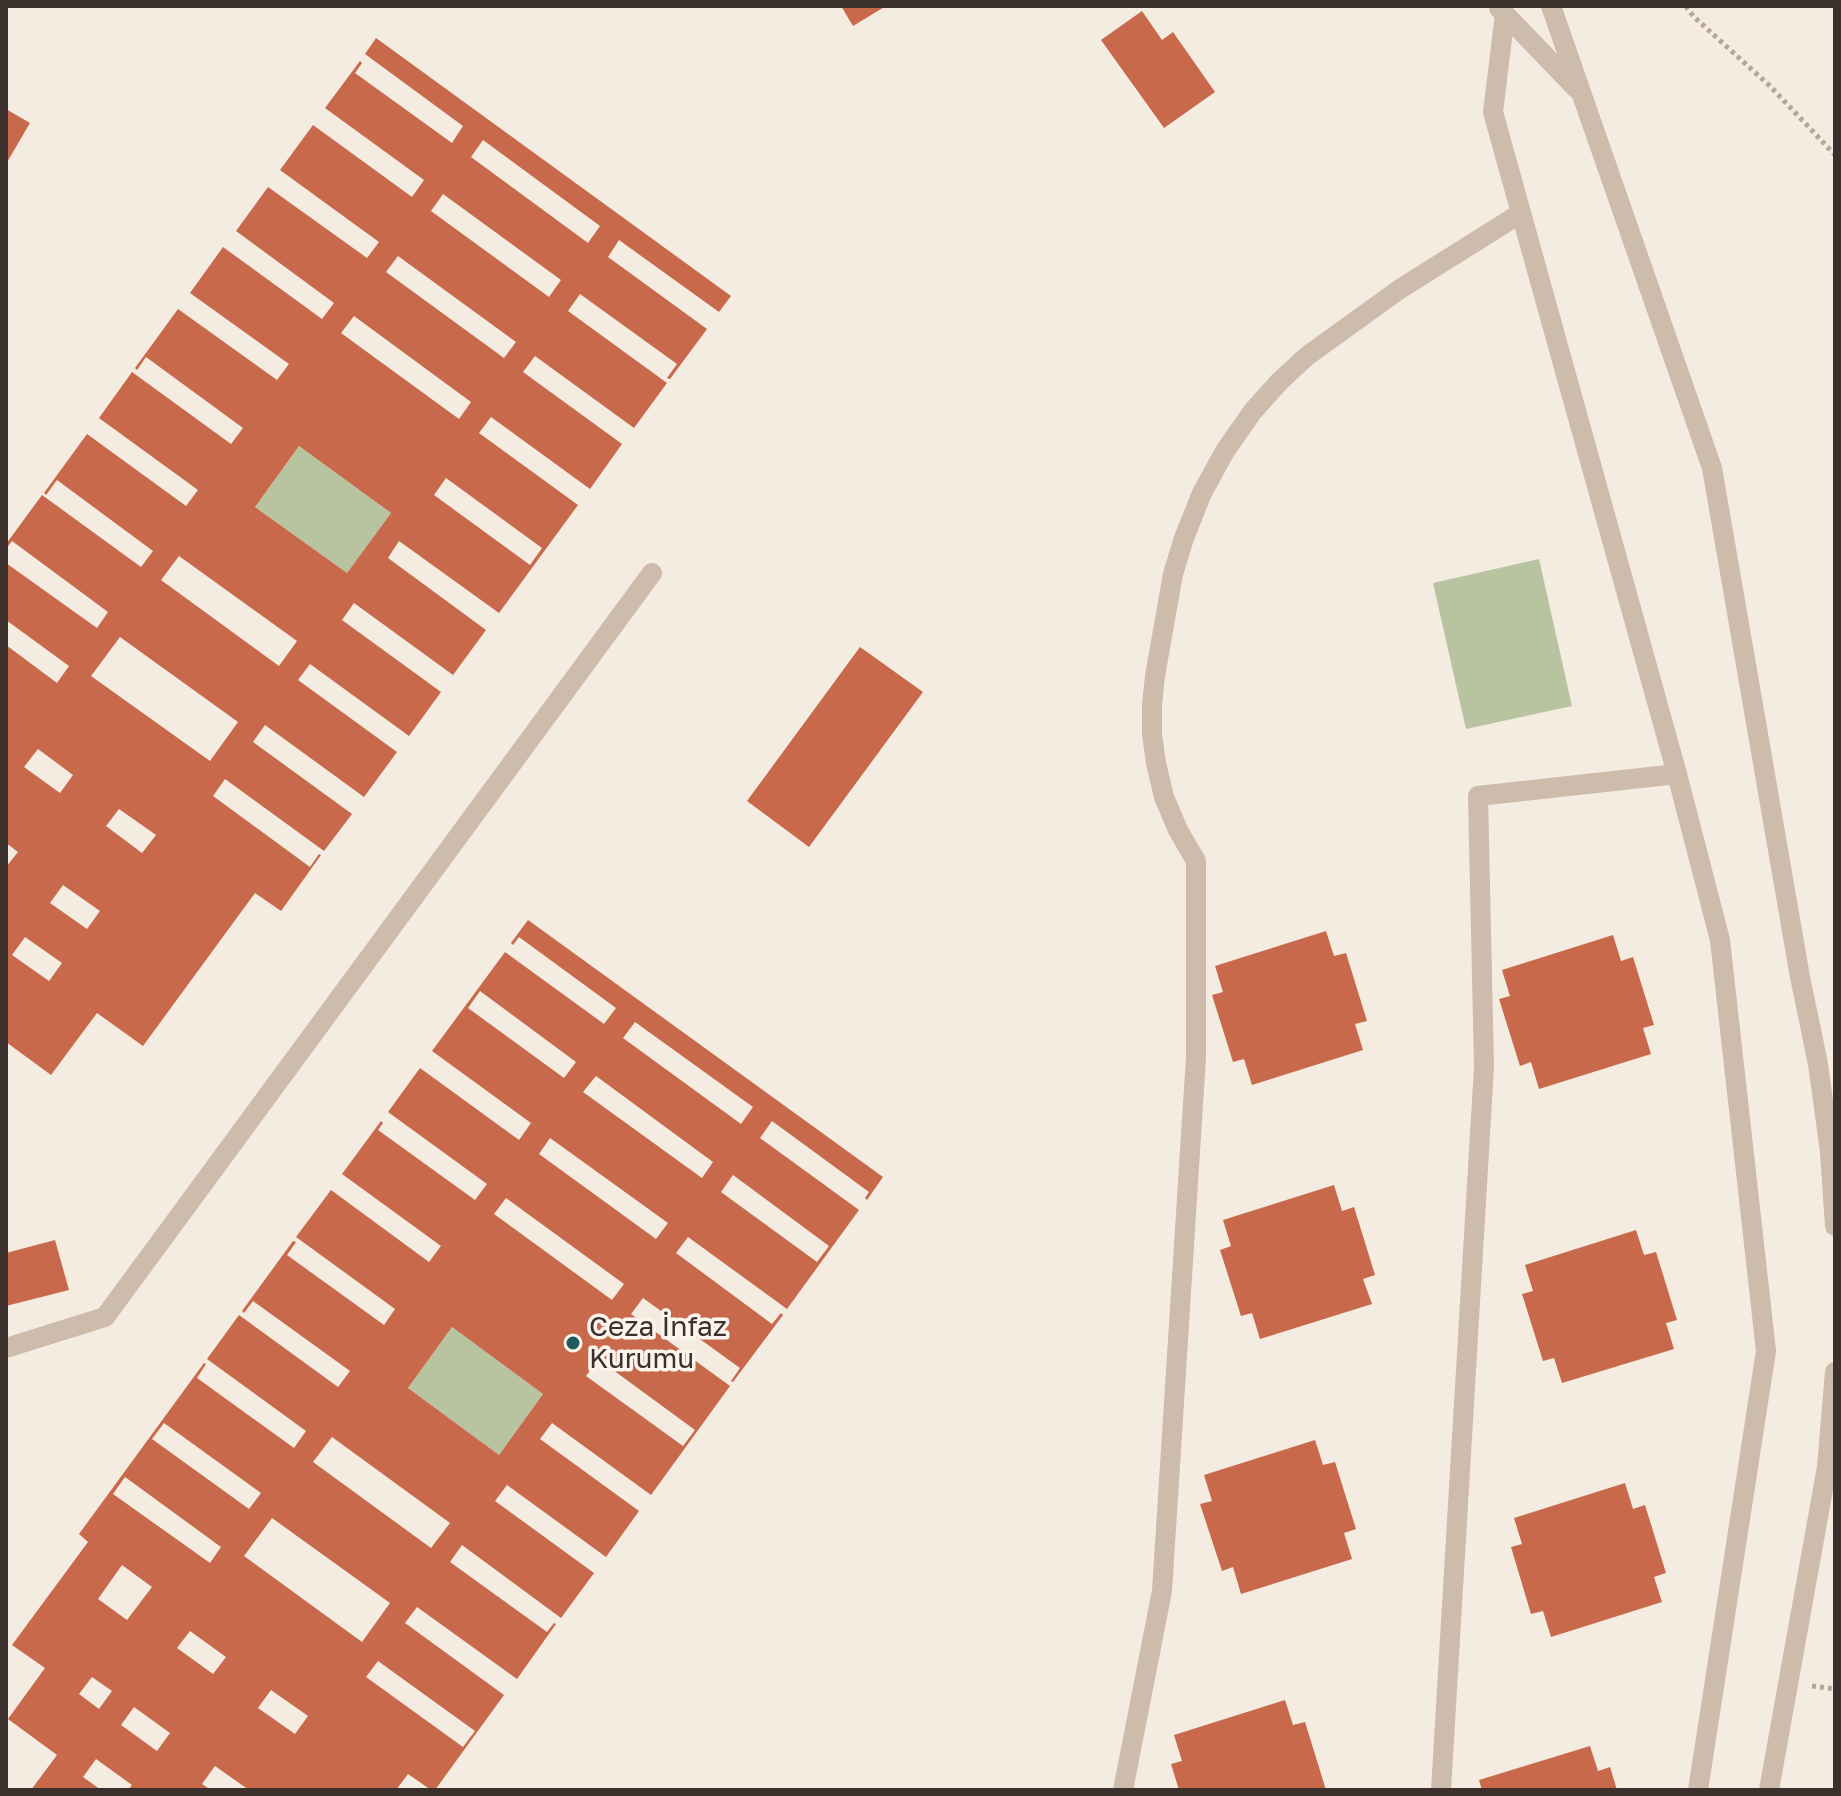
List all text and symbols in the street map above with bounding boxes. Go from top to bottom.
place label: Ceza İnfaz Kurumu [589,1310,727,1376]
marker: Ceza İnfaz Kurumu [564,1334,582,1352]

